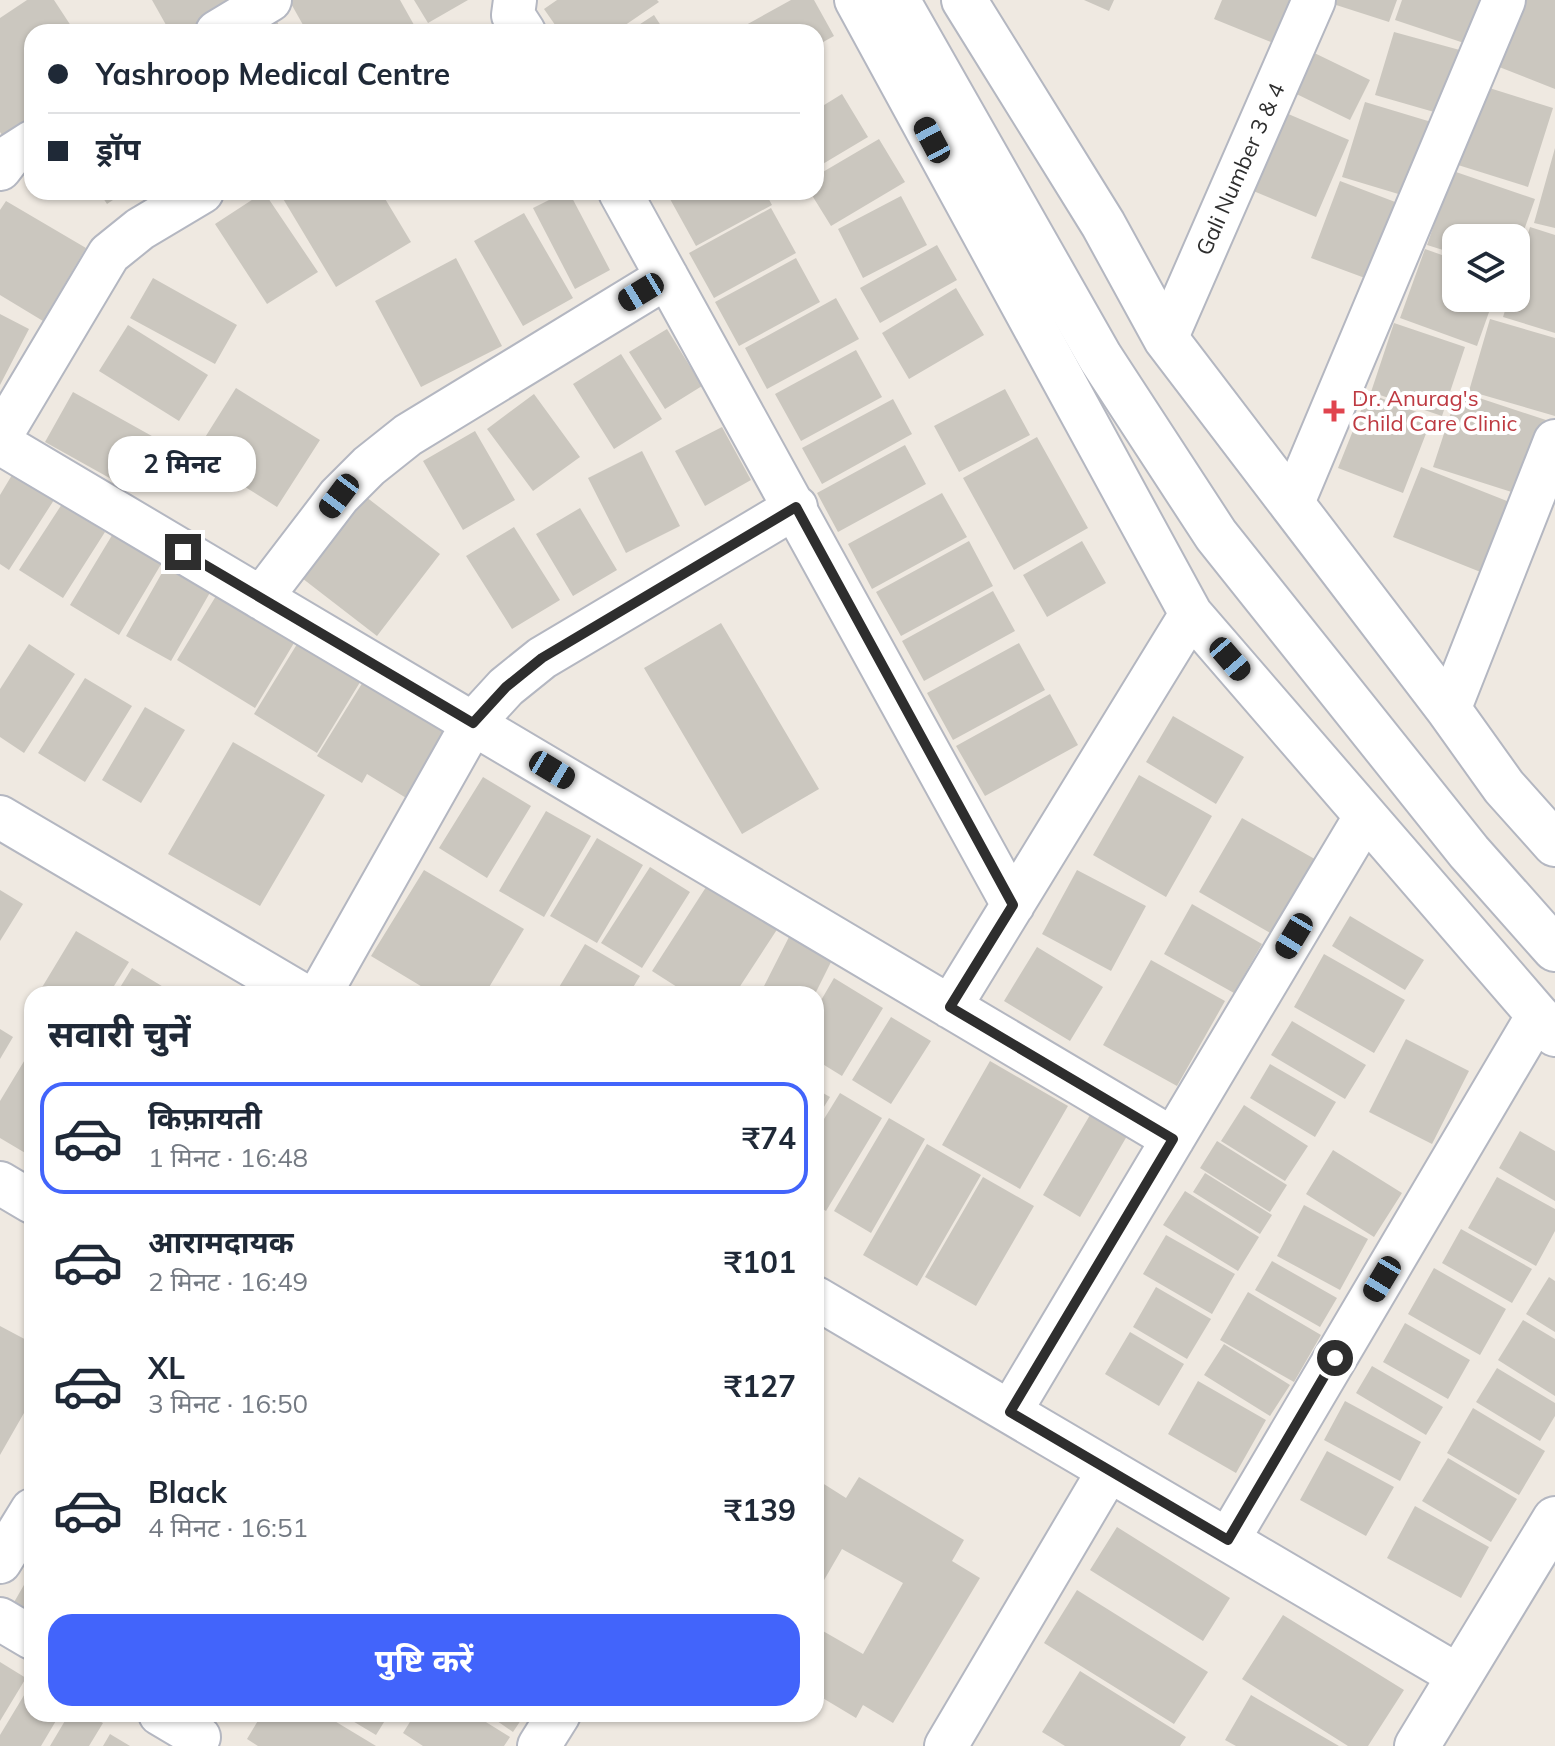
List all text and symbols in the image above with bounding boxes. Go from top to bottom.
text: Yashroop Medical Centre [96,55,450,93]
street label: Gali Number 3 & 4 [1189,79,1291,259]
car [910,113,954,167]
text: ड्रॉप [96,130,140,168]
map controls [1442,224,1530,312]
button: layers [1442,224,1530,312]
car [614,269,668,315]
place label: Dr. Anurag's Child Care Clinic [1352,384,1517,437]
marker: Dr. Anurag's Child Care Clinic [1323,400,1345,422]
callout: 2 मिनट [109,436,257,492]
text: 2 मिनट [143,447,221,480]
car [315,470,363,522]
route end [165,534,201,570]
car [1205,633,1255,685]
car [525,747,579,793]
car [1271,909,1317,963]
text: सवारी चुनें [48,1011,190,1056]
text: किफ़ायती [148,1099,262,1137]
icon: car [52,1102,124,1174]
text: ₹74 [742,1119,796,1157]
text: 1 मिनट · 16:48 [148,1141,308,1174]
text: आरामदायक [148,1223,294,1261]
icon: car [52,1226,124,1298]
text: ₹101 [724,1243,796,1281]
car [1359,1252,1405,1306]
text: 2 मिनट · 16:49 [148,1265,308,1298]
route start [1317,1340,1353,1376]
text: XL [148,1349,185,1387]
icon: car [52,1350,124,1422]
text: ₹127 [724,1367,796,1405]
text: 3 मिनट · 16:50 [148,1387,308,1420]
text: Black [148,1473,227,1511]
icon: car [52,1474,124,1546]
text: ₹139 [724,1491,796,1529]
text: 4 मिनट · 16:51 [148,1511,308,1544]
button: पुष्टि करें [48,1614,800,1706]

